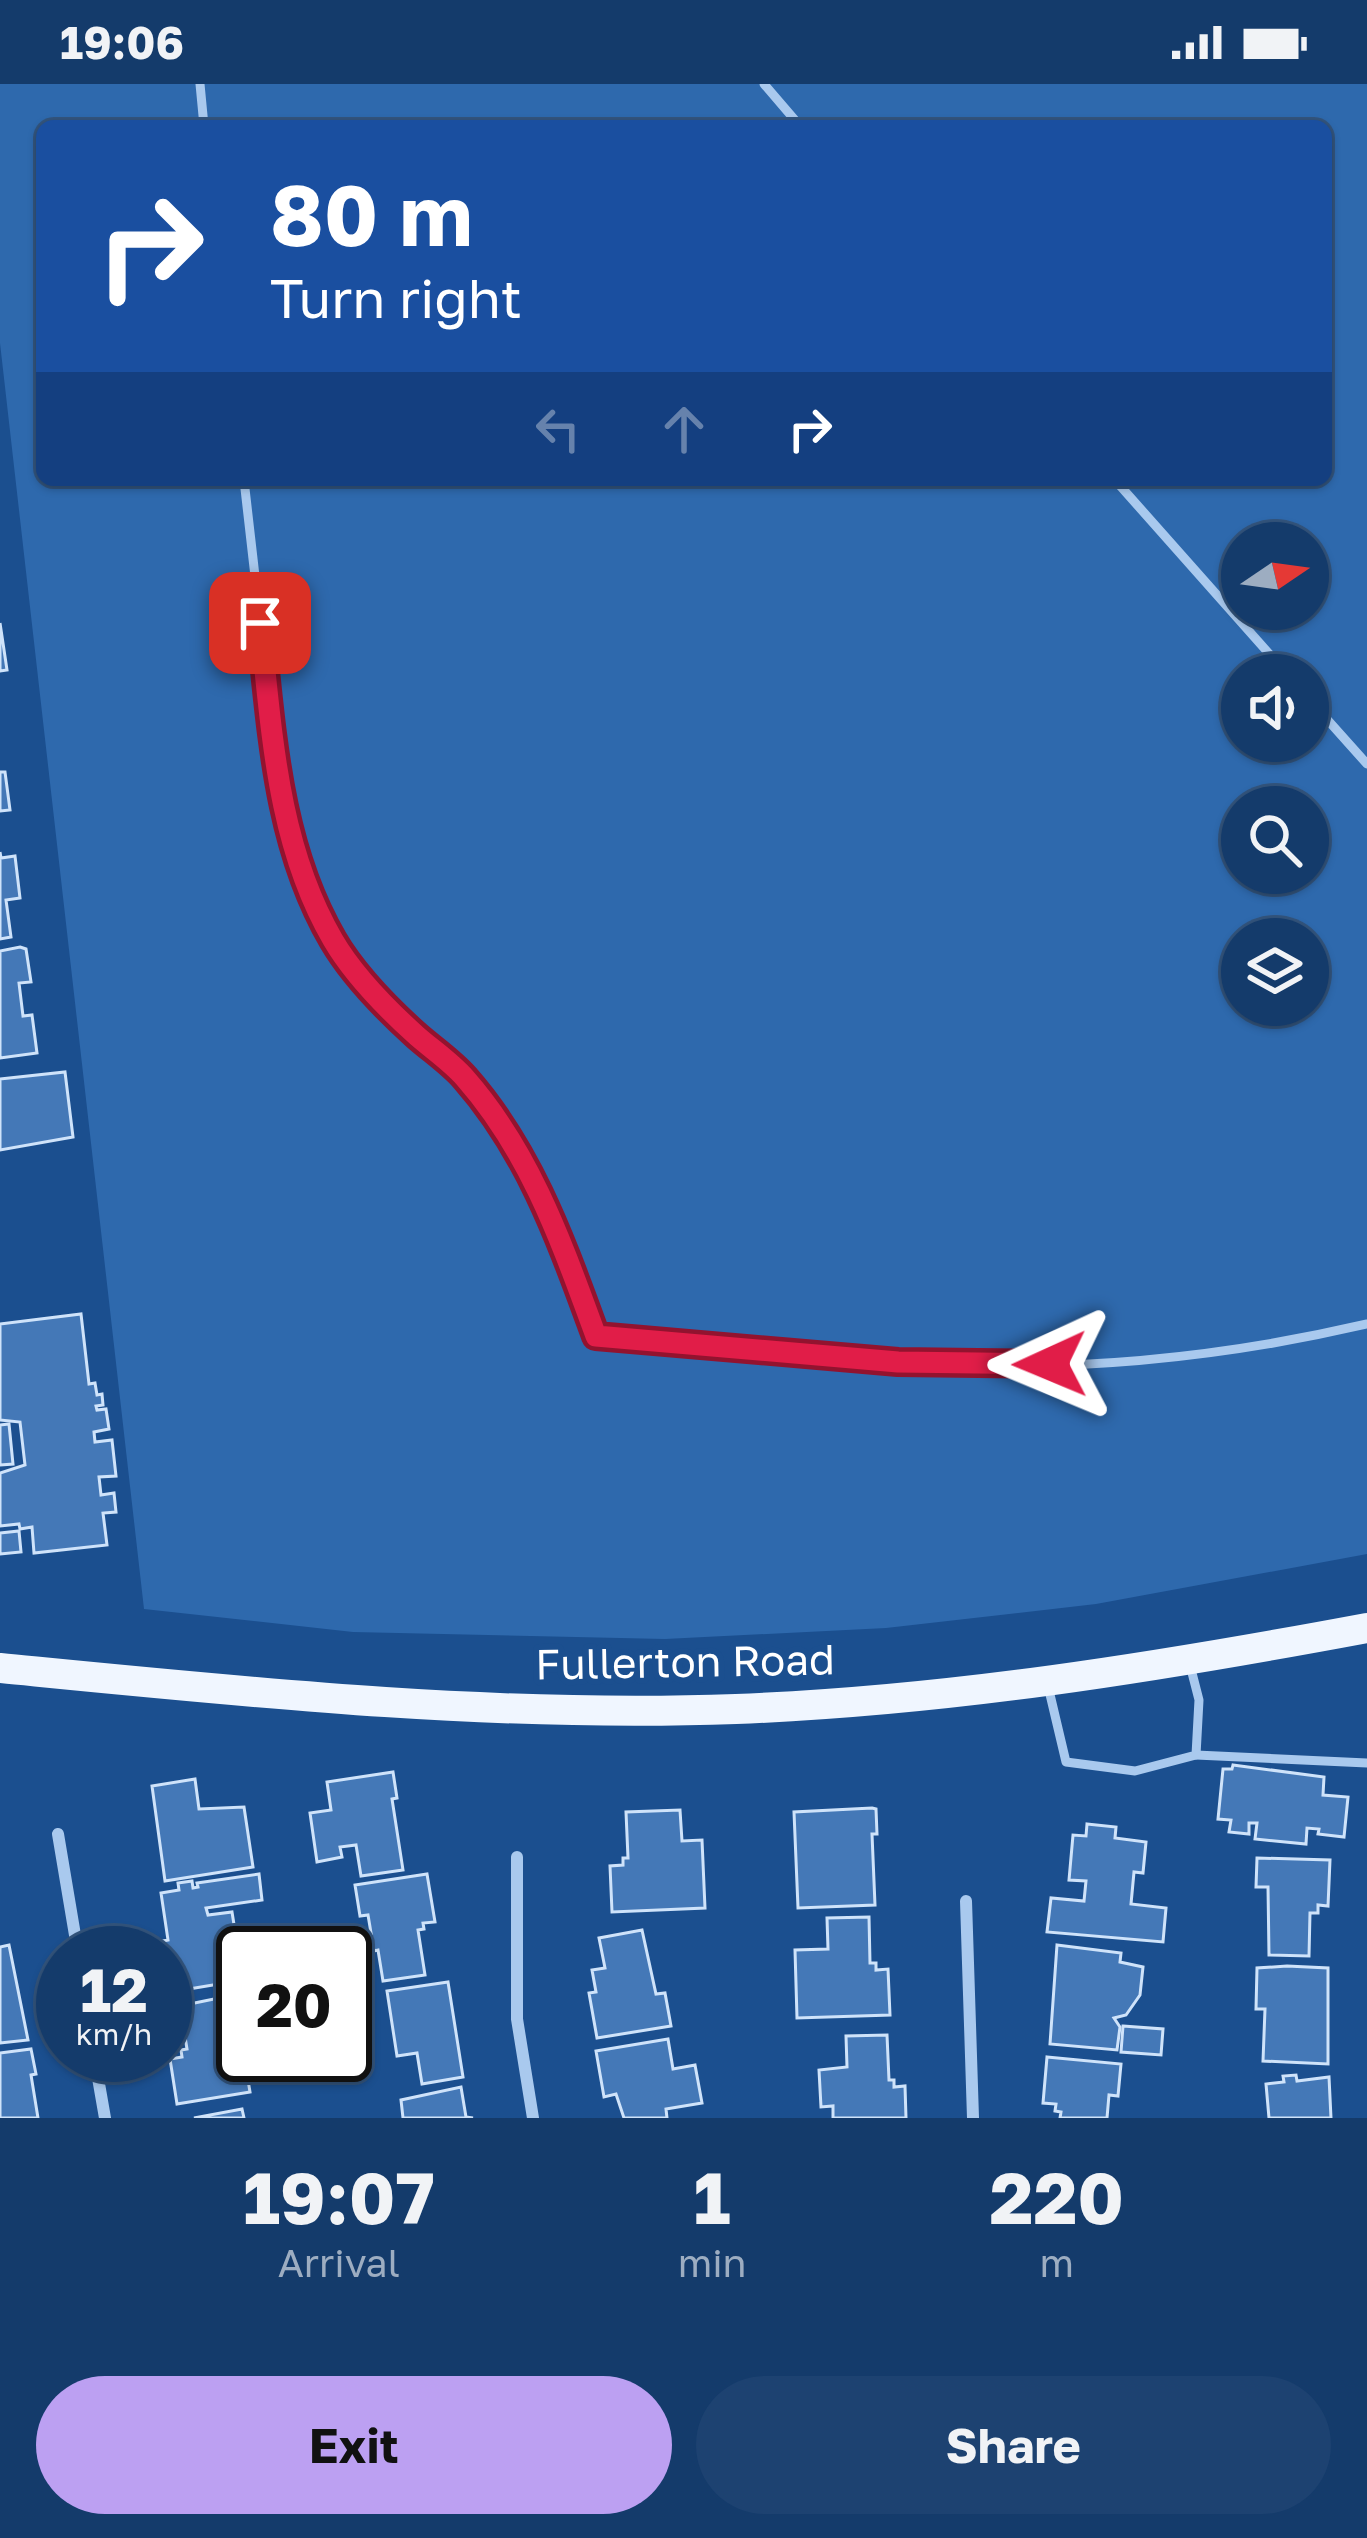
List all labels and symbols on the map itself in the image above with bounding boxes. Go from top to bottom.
north arrow [1221,522,1329,630]
pin [209,572,311,674]
position arrow [987,1301,1113,1427]
street label: Fullerton Road [535,1633,835,1689]
speed limit sign: 20 [216,1926,372,2082]

